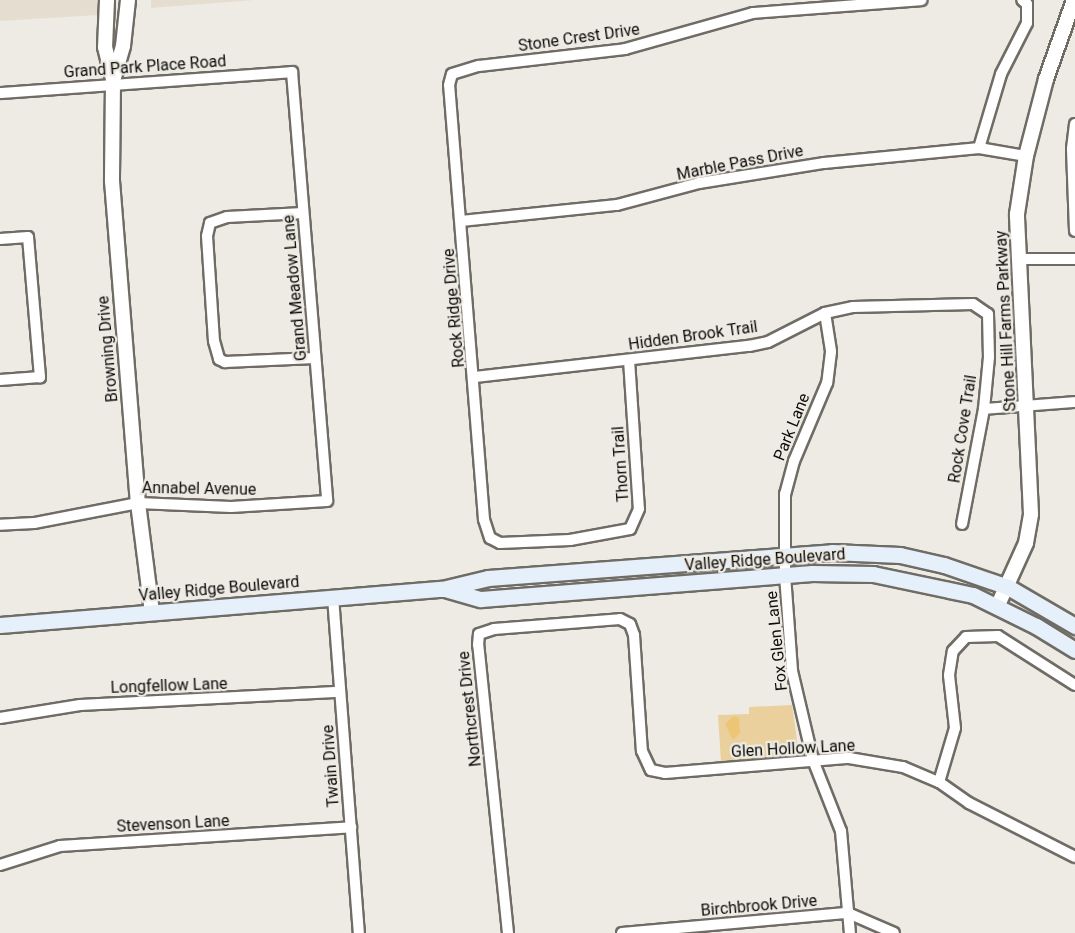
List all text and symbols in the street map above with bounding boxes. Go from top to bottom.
street label: Stone Crest Drive [517,20,641,56]
street label: Grand Park Place Road [63,52,227,82]
street label: Marble Pass Drive [675,141,805,185]
street label: Grand Meadow Lane [279,214,311,362]
street label: Stone Hill Farms Parkway [992,230,1020,412]
street label: Rock Ridge Drive [439,248,469,368]
street label: Browning Drive [94,295,122,403]
street label: Hidden Brook Trail [627,317,759,355]
street label: Rock Cove Trail [945,373,981,485]
street label: Park Lane [770,391,814,463]
street label: Thorn Trail [609,425,633,503]
street label: Annabel Avenue [142,478,256,500]
street label: Valley Ridge Boulevard [684,545,846,575]
street label: Valley Ridge Boulevard [138,572,300,606]
street label: Fox Glen Lane [762,590,792,692]
street label: Northcrest Drive [454,650,486,768]
street label: Longfellow Lane [110,674,228,698]
street label: Twain Drive [319,724,343,808]
street label: Glen Hollow Lane [731,736,855,762]
street label: Stevenson Lane [116,811,230,837]
street label: Birchbrook Drive [700,891,818,921]

